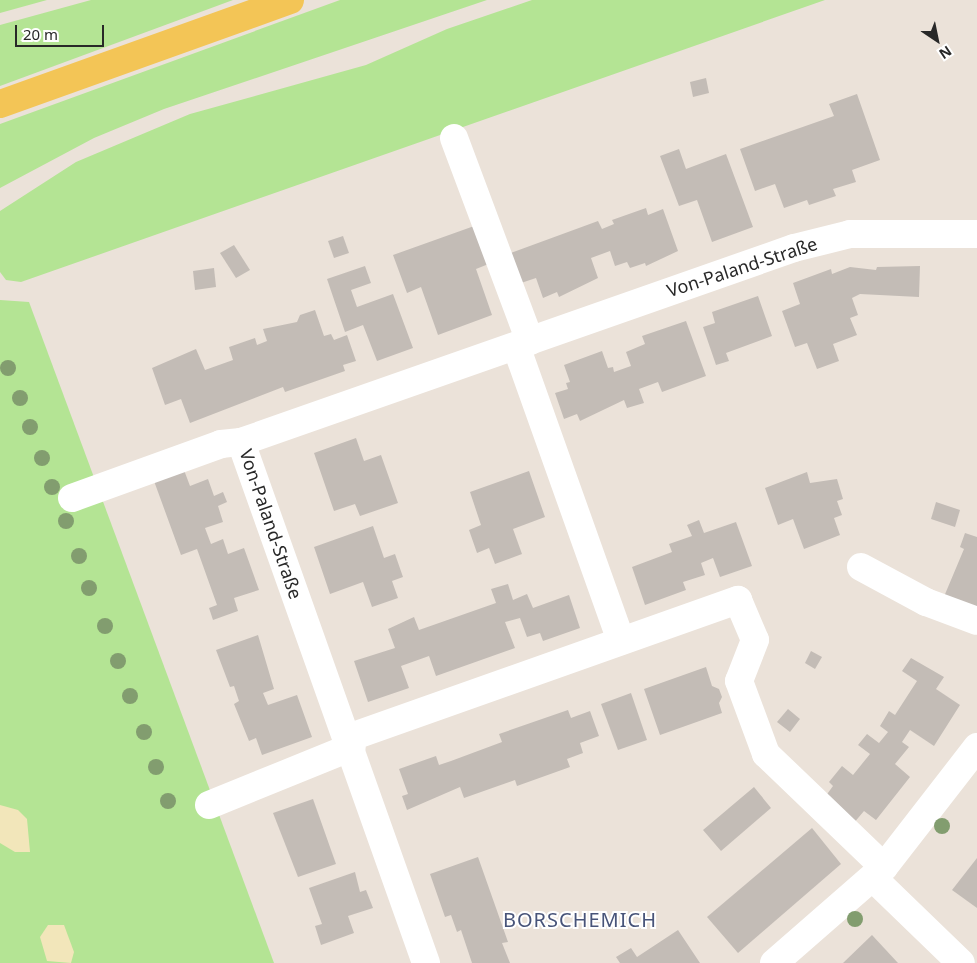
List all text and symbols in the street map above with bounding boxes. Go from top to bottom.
scale bar [18,15,106,47]
north arrow [912,15,962,65]
text: 20 m [23,24,58,44]
text: N [936,42,956,64]
street label: Von-Paland-Straße [664,232,820,302]
street label: Von-Paland-Straße [235,446,307,602]
district label: BORSCHEMICH [502,907,658,931]

